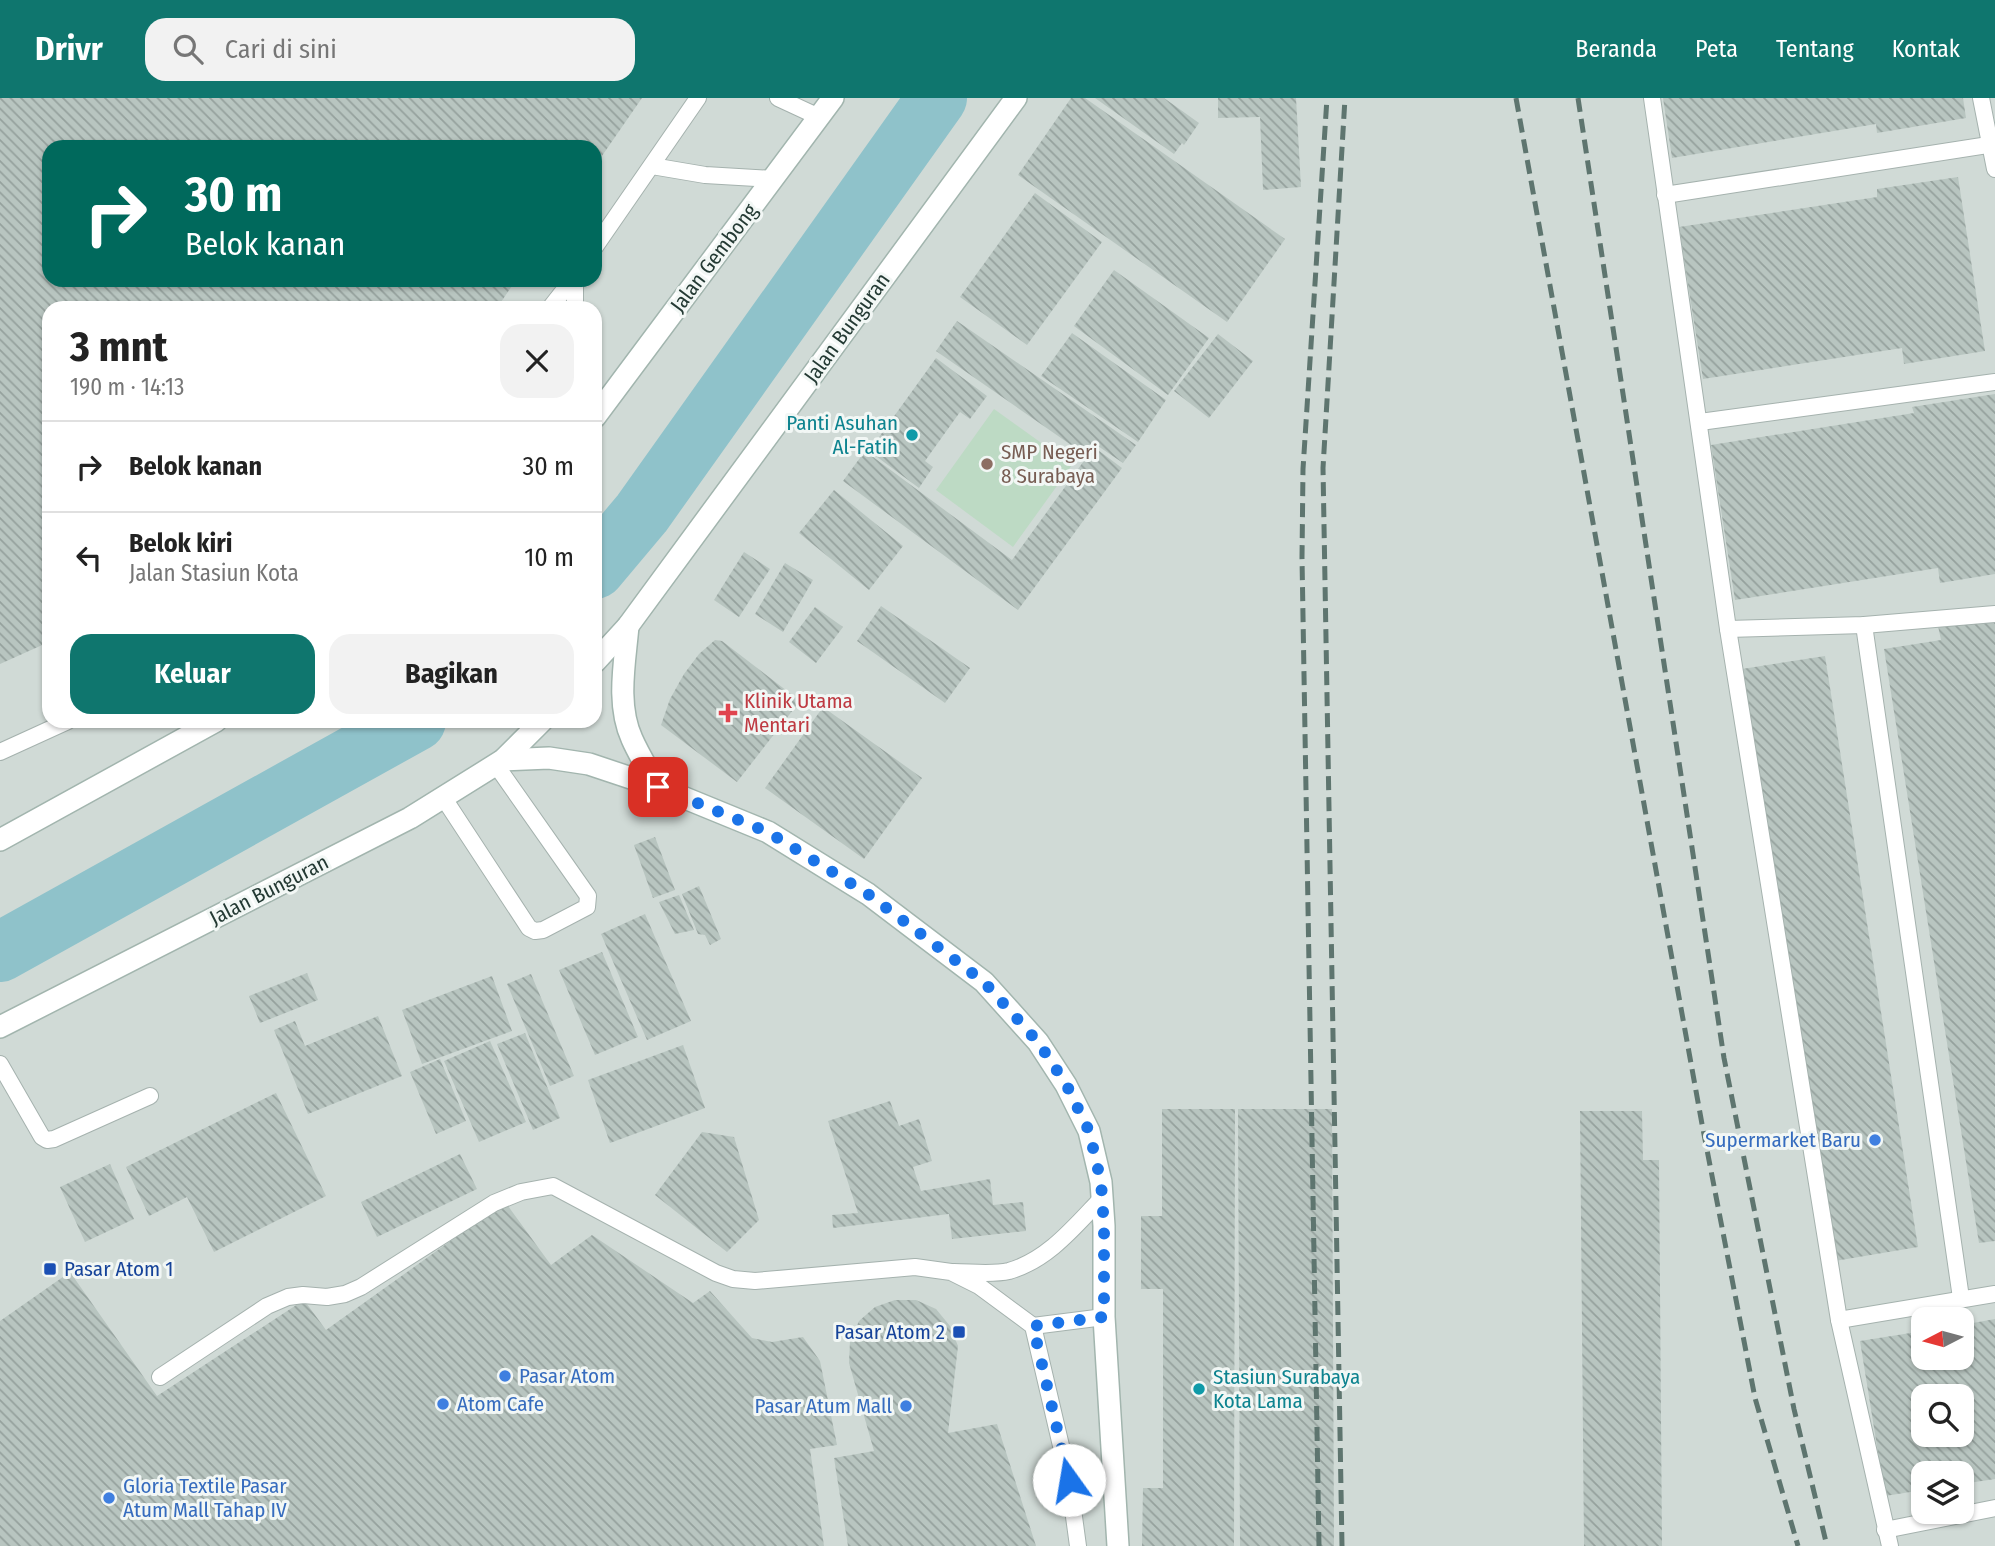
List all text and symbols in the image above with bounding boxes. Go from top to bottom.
search box [145,18,635,81]
text: Drivr [35,29,103,69]
icon: search [169,30,207,68]
text: Cari di sini [225,34,337,65]
text: Beranda [1575,35,1657,63]
text: Peta [1695,35,1738,63]
text: Tentang [1776,35,1854,63]
text: Kontak [1892,35,1960,63]
text: 30 m [185,165,283,224]
icon: right [70,168,161,259]
street label: Jalan Gembong [665,198,763,317]
text: Belok kanan [185,225,345,263]
street label: Jalan Bunguran [798,268,896,388]
text: 3 mnt [70,322,167,372]
button: close [500,324,574,398]
text: 190 m · 14:13 [70,373,184,401]
place label: Panti Asuhan Al-Fatih [786,410,898,460]
marker: Panti Asuhan Al-Fatih [904,427,920,443]
place label: SMP Negeri 8 Surabaya [1001,439,1098,489]
icon: right [70,448,108,486]
text: Belok kanan [129,451,262,482]
text: 30 m [523,451,574,482]
marker: SMP Negeri 8 Surabaya [979,456,995,472]
text: Belok kiri [129,528,232,559]
icon: left [70,539,108,577]
text: 10 m [524,542,574,573]
text: Jalan Stasiun Kota [129,559,299,587]
button: Keluar [70,634,315,714]
button: Bagikan [329,634,574,714]
place label: Klinik Utama Mentari [744,688,853,738]
marker: Klinik Utama Mentari [718,703,738,723]
pin [628,757,688,817]
icon: arrive [639,768,677,806]
street label: Jalan Bunguran [205,849,333,931]
place label: Supermarket Baru [1705,1127,1861,1153]
marker: Supermarket Baru [1867,1132,1883,1148]
place label: Pasar Atom 1 [64,1256,173,1282]
marker: Pasar Atom 1 [42,1261,58,1277]
north arrow [1911,1307,1974,1370]
map controls [1911,1307,1974,1524]
place label: Pasar Atom 2 [835,1319,945,1345]
marker: Pasar Atom 2 [951,1324,967,1340]
place label: Pasar Atom [519,1363,615,1389]
place label: Stasiun Surabaya Kota Lama [1213,1364,1360,1414]
marker: Pasar Atom [497,1368,513,1384]
marker: Stasiun Surabaya Kota Lama [1191,1381,1207,1397]
button: search [1911,1384,1974,1447]
place label: Atom Cafe [457,1391,544,1417]
place label: Pasar Atum Mall [755,1393,892,1419]
marker: Atom Cafe [435,1396,451,1412]
marker: Pasar Atum Mall [898,1398,914,1414]
position arrow [1032,1443,1106,1517]
button: layers [1911,1461,1974,1524]
place label: Gloria Textile Pasar Atum Mall Tahap IV [123,1473,287,1523]
marker: Gloria Textile Pasar Atum Mall Tahap IV [101,1490,117,1506]

